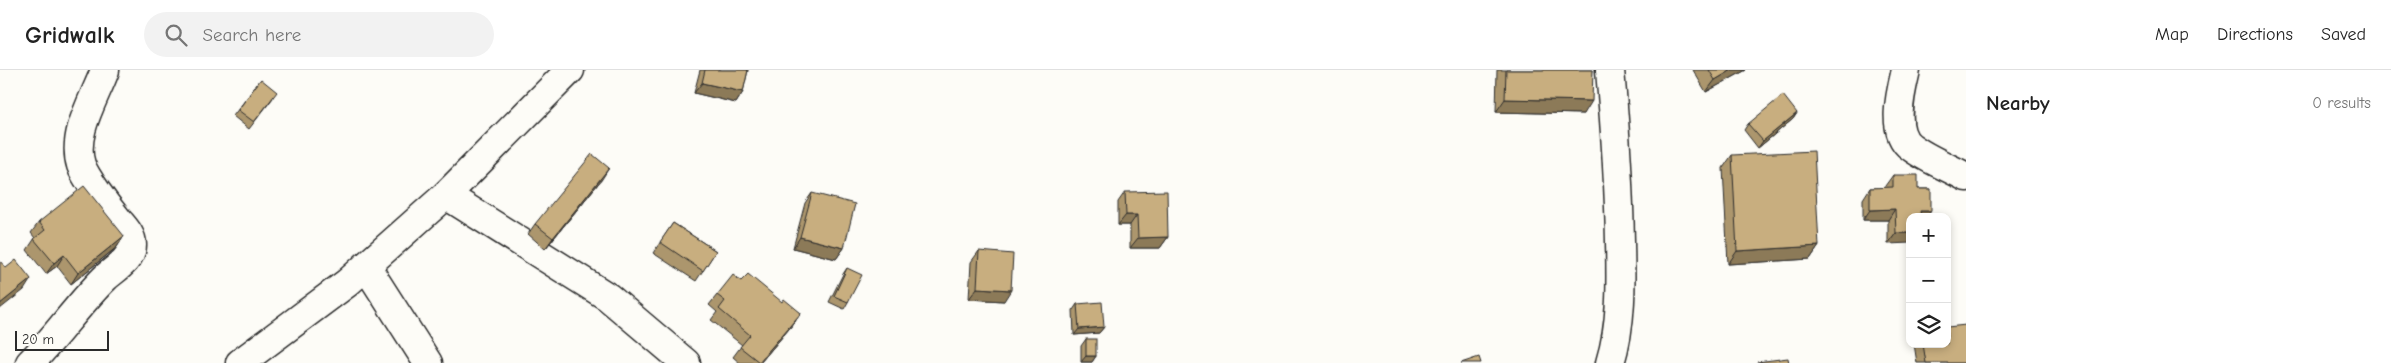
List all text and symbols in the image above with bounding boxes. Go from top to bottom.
search box [144,12,494,57]
text: Gridwalk [25,21,114,49]
icon: search [162,21,190,49]
text: Search here [202,24,301,46]
text: Map [2155,24,2189,45]
text: Directions [2217,24,2293,45]
text: Saved [2321,24,2366,45]
text: Nearby [1986,91,2050,115]
text: 0 results [2312,94,2371,112]
map controls [1906,213,1951,348]
button: + [1906,213,1951,258]
button: − [1906,258,1951,303]
button: layers [1906,303,1951,348]
scale bar [15,328,109,351]
text: 20 m [22,331,54,348]

